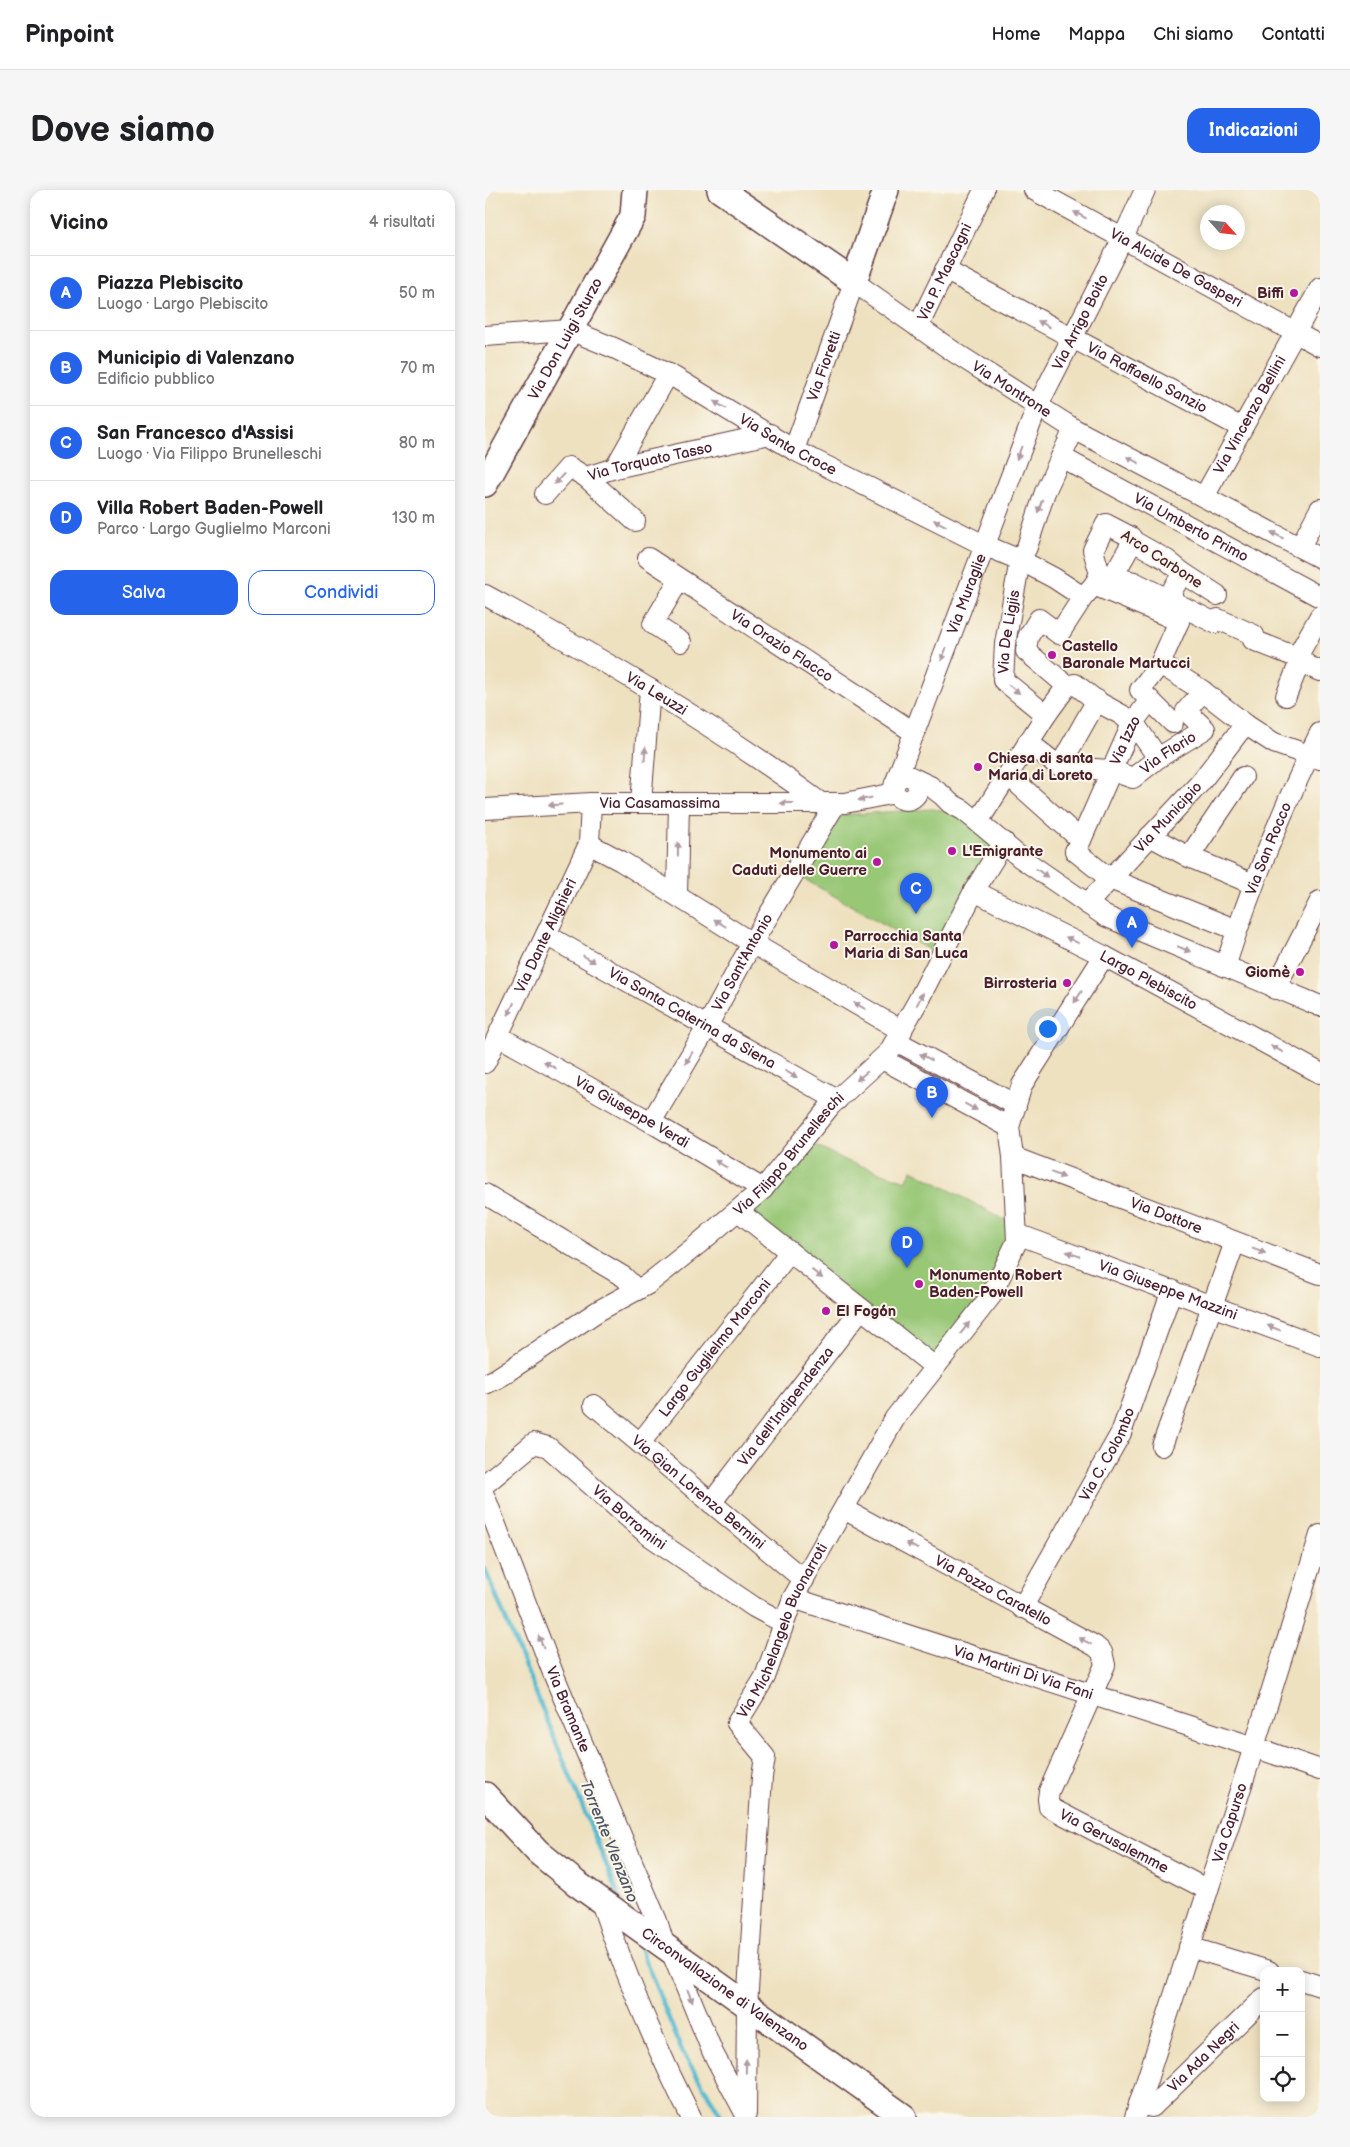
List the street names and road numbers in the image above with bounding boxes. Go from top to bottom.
street label: Via P. Mascagni [913,220,977,324]
street label: Via Alcide De Gasperi [1106,224,1246,312]
street label: Via Arrigo Boito [1048,271,1113,373]
street label: Via Don Luigi Sturzo [524,274,607,403]
street label: Via Fioretti [803,329,846,404]
street label: Via Raffaello Sanzio [1083,338,1210,418]
street label: Via Vincenzo Bellini [1210,353,1291,478]
street label: Via Montrone [968,357,1055,422]
street label: Via Santa Croce [736,410,840,480]
street label: Via Torquato Tasso [586,438,714,486]
street label: Via Umberto Primo [1130,489,1252,567]
street label: Arco Carbone [1117,526,1206,593]
street label: Via Muraglie [943,551,991,637]
street label: Via De Ligjis [994,588,1025,674]
street label: Via Orazio Flacco [727,606,836,687]
street label: Via Leuzzi [622,668,691,720]
street label: Via Izzo [1106,712,1145,768]
street label: Via Florio [1136,728,1200,779]
street label: Via Municipio [1131,778,1207,857]
street label: Via Casamassima [599,794,720,813]
street label: Via San Rocco [1242,799,1296,898]
street label: Via Dante Alighieri [511,876,581,996]
street label: Via Sant'Antonio [708,910,778,1015]
street label: Largo Plebiscito [1096,946,1200,1015]
street label: Via Santa Caterina da Siena [605,963,779,1073]
street label: Via Giuseppe Verdi [571,1072,693,1153]
street label: Via Filippo Brunelleschi [730,1088,849,1220]
street label: Via Dottore [1127,1194,1205,1238]
street label: Via Giuseppe Mazzini [1096,1256,1240,1325]
street label: Largo Guglielmo Marconi [655,1275,775,1421]
street label: Via dell'Indipendenza [734,1343,838,1470]
street label: Via C. Colombo [1075,1405,1139,1505]
street label: Via Gian Lorenzo Bernini [627,1431,769,1554]
street label: Via Borromini [588,1481,670,1554]
street label: Via Michelangelo Buonarroti [733,1540,832,1722]
street label: Via Pozzo Caratello [931,1551,1055,1630]
street label: Via Martiri Di Via Fani [951,1641,1095,1704]
street label: Via Bramante [541,1664,594,1755]
street label: Via Capurso [1208,1781,1252,1865]
street label: Via Gerusalemme [1056,1805,1172,1878]
street label: Circonvallazione di Valenzano [637,1924,812,2056]
street label: Via Ada Negri [1164,2018,1244,2097]

